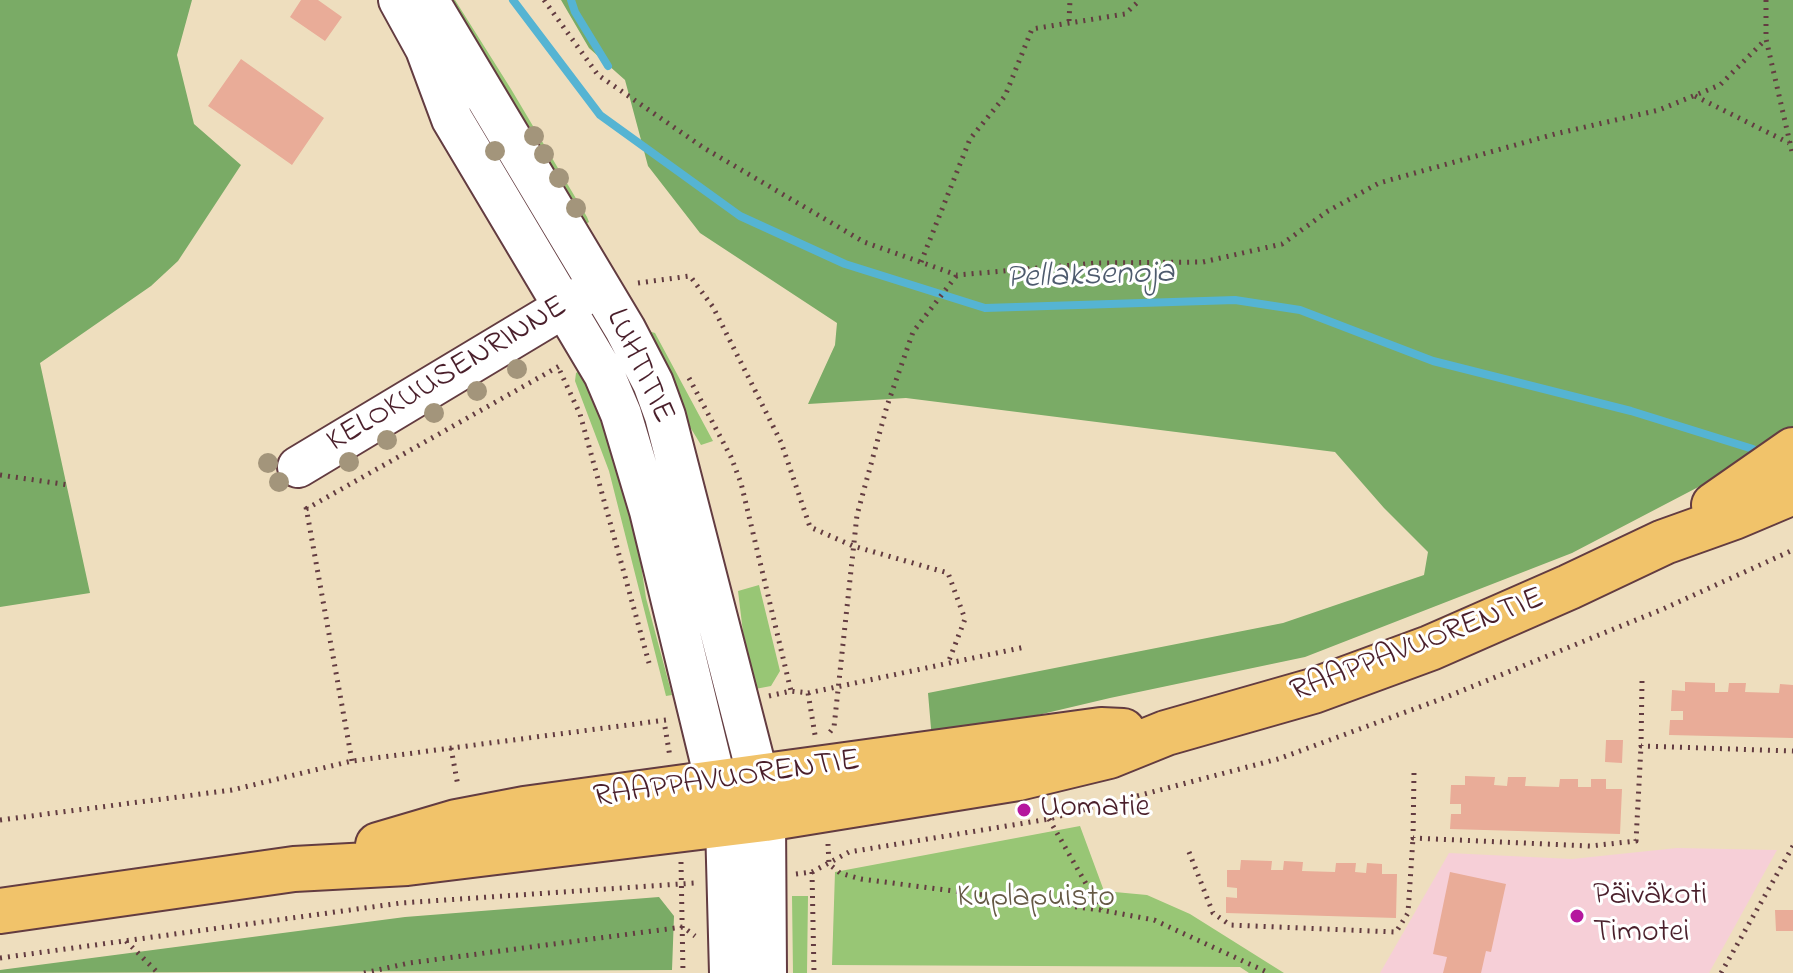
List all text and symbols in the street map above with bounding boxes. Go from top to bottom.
water label: Pellaksenoja [1005,255,1175,301]
street label: KELOKUUSENRINNE [321,289,575,463]
street label: LUHTITIE [595,304,681,430]
street label: RAAPPAVUORENTIE [1286,581,1550,713]
street label: RAAPPAVUORENTIE [591,743,863,819]
place label: Uomatie [1040,791,1150,829]
marker: Uomatie [1015,801,1033,819]
place label: Päiväkoti Timotei [1593,879,1707,954]
park label: Kuplapuisto [957,881,1115,919]
marker: Päiväkoti Timotei [1568,907,1586,925]

